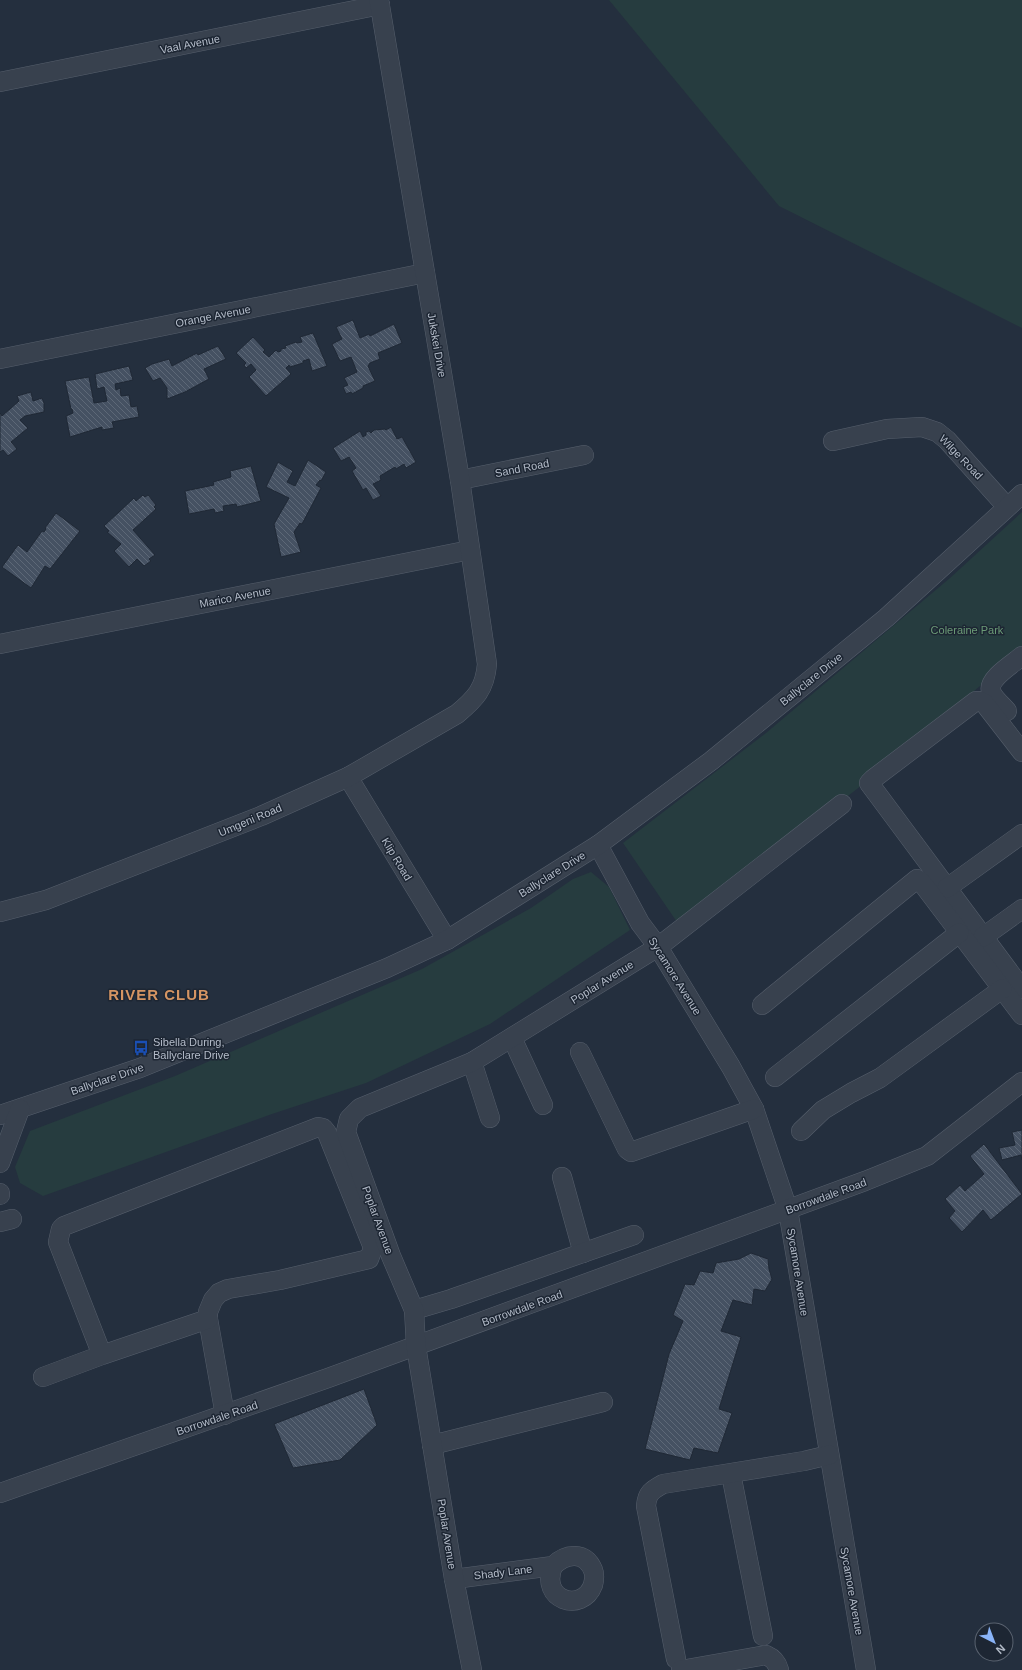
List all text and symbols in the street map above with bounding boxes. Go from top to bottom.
street label: Vaal Avenue [159,32,221,56]
street label: Orange Avenue [174,303,252,329]
street label: Jukskei Drive [425,312,449,378]
street label: Wilge Road [937,432,985,482]
street label: Sand Road [494,457,550,479]
street label: Marico Avenue [198,584,272,610]
park label: Coleraine Park [931,624,1004,636]
street label: Ballyclare Drive [778,650,844,708]
street label: Umgeni Road [217,801,283,839]
street label: Klip Road [380,835,414,883]
street label: Ballyclare Drive [516,849,588,899]
street label: Sycamore Avenue [646,935,704,1017]
street label: Poplar Avenue [569,958,635,1006]
district label: RIVER CLUB [108,986,210,1003]
place label: Sibella During, Ballyclare Drive [153,1036,229,1061]
bus stop icon: Sibella During, Ballyclare Drive [132,1039,150,1057]
street label: Ballyclare Drive [69,1061,145,1097]
street label: Borrowdale Road [784,1176,868,1216]
street label: Poplar Avenue [360,1184,396,1256]
street label: Sycamore Avenue [785,1227,811,1317]
street label: Borrowdale Road [480,1288,564,1328]
street label: Borrowdale Road [175,1398,259,1438]
street label: Poplar Avenue [435,1498,459,1570]
street label: Sycamore Avenue [838,1546,866,1636]
street label: Shady Lane [473,1562,533,1582]
north arrow [974,1622,1014,1662]
text: N [994,1642,1008,1657]

